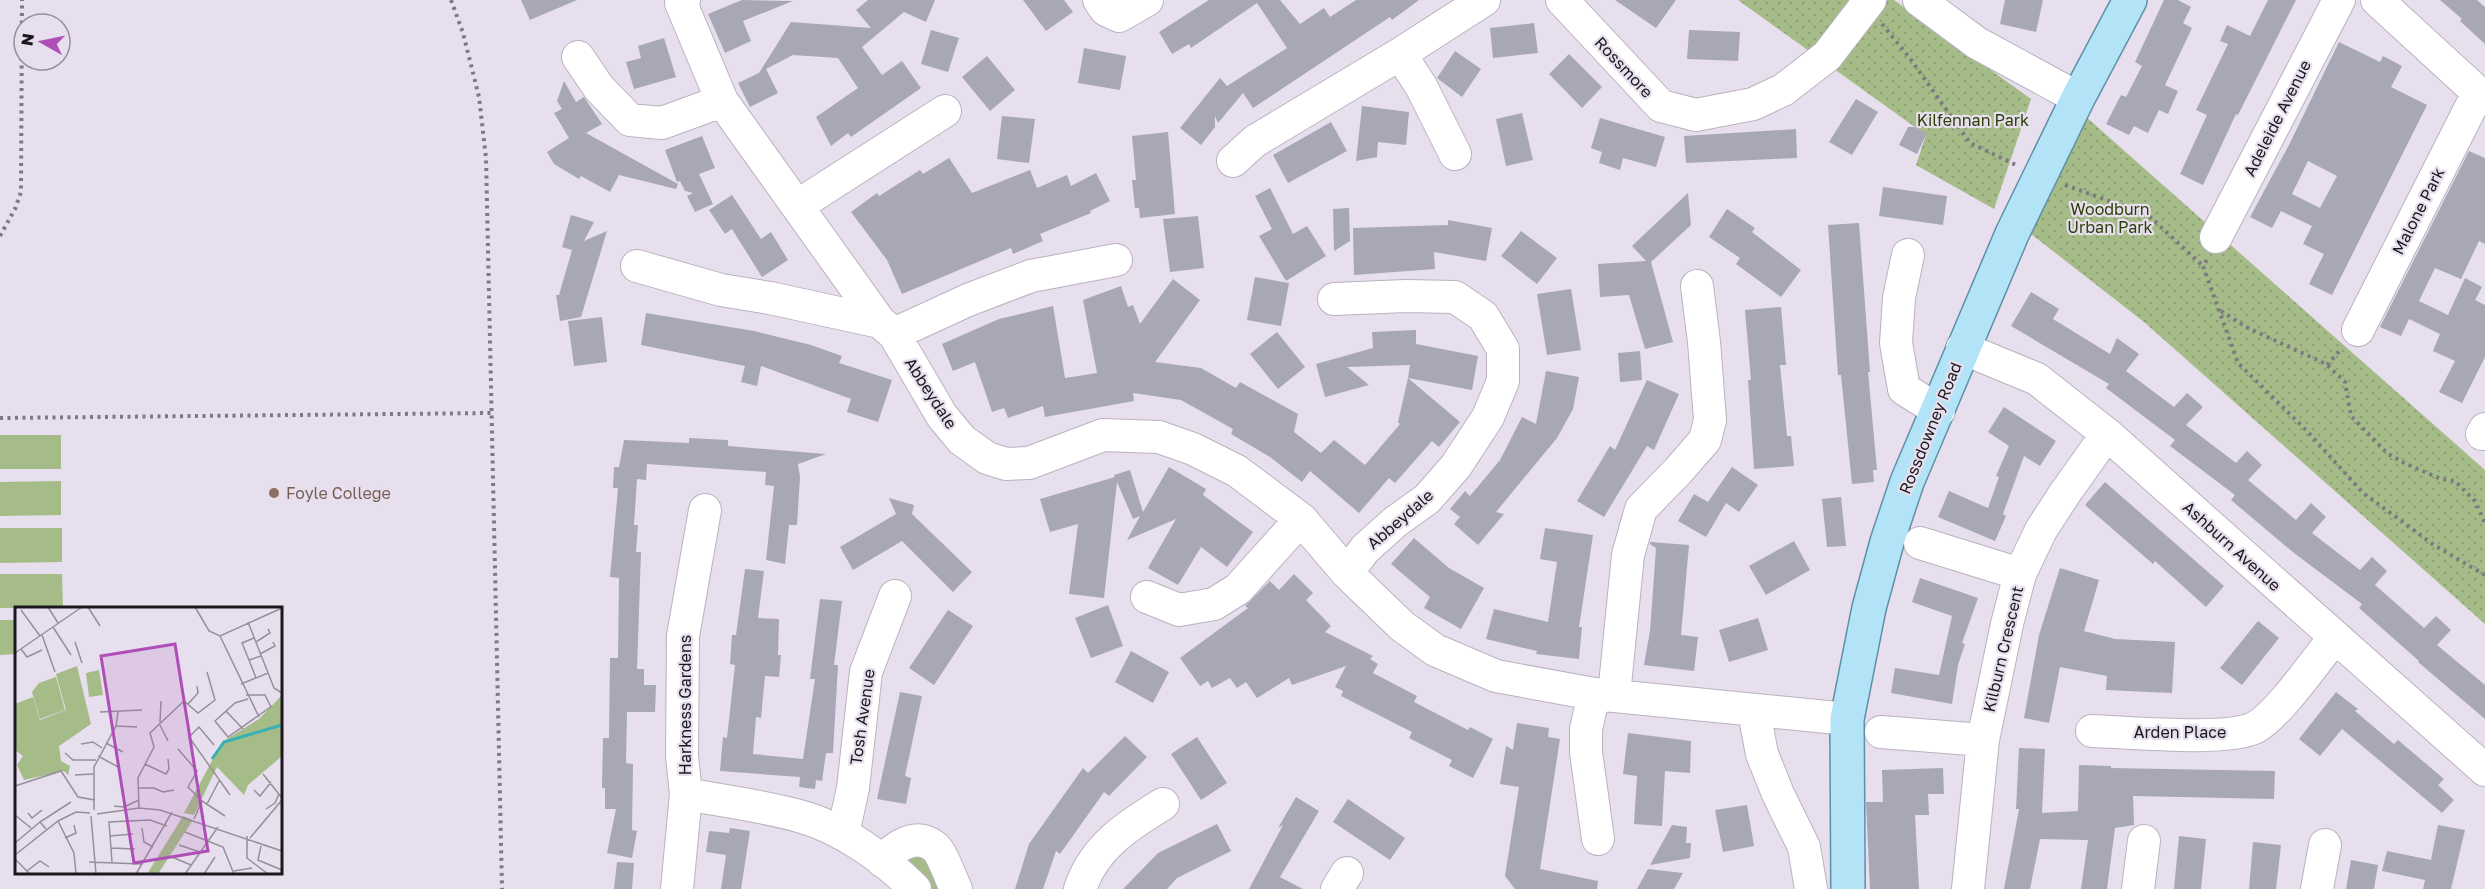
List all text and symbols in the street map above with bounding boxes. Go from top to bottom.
north arrow [12,12,72,72]
text: N [16,32,38,47]
street label: Rossmore [1591,32,1657,102]
street label: Adeleide Avenue [2239,57,2315,179]
park label: Kilfennan Park [1917,110,2029,130]
street label: Malone Park [2387,164,2449,258]
park label: Woodburn Urban Park [2067,199,2153,237]
street label: Abbeydale [901,354,961,432]
street label: Rossdowney Road [1894,359,1966,497]
place label: Foyle College [286,483,391,503]
street label: Abbeydale [1363,485,1437,553]
marker: Foyle College [267,486,281,500]
street label: Ashburn Avenue [2179,497,2285,595]
street label: Kilburn Crescent [1979,584,2027,714]
inset map [15,607,282,874]
street label: Harkness Gardens [675,635,695,775]
street label: Tosh Avenue [845,668,879,766]
street label: Arden Place [2134,722,2226,742]

